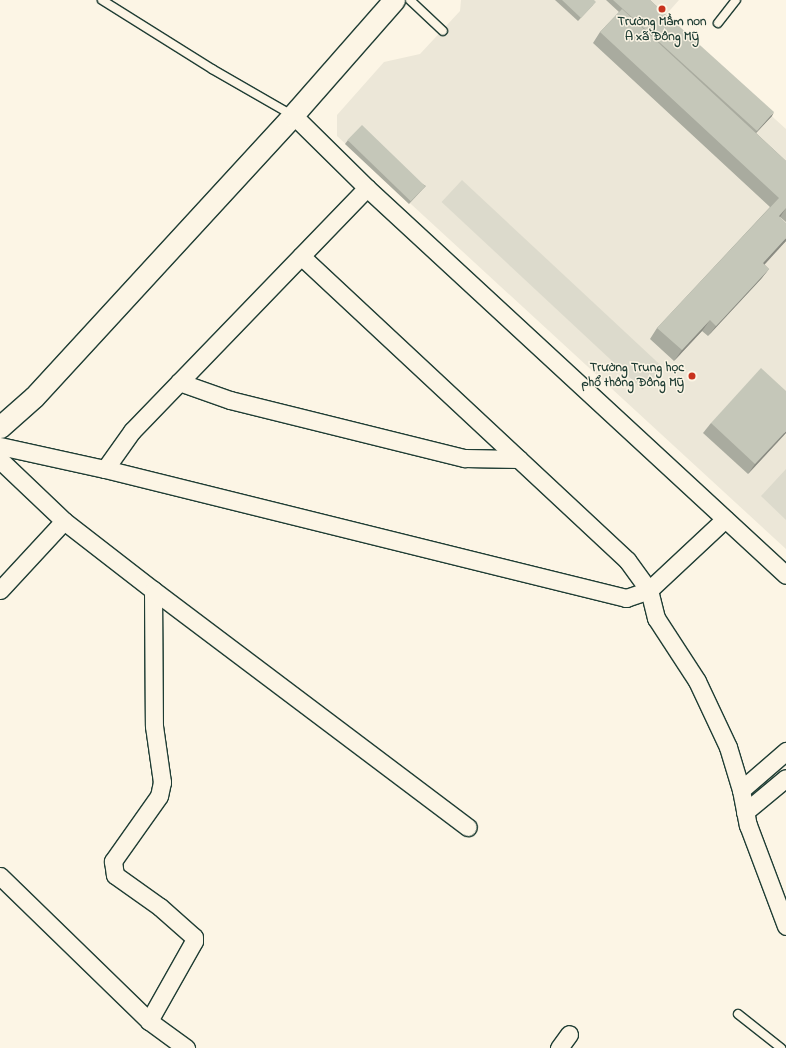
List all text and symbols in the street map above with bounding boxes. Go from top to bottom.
marker: Trường Mầm non A xã Đông Mỹ [657,4,667,14]
place label: Trường Mầm non A xã Đông Mỹ [618,15,706,46]
place label: Trường Trung học phổ thông Đông Mỹ [581,361,684,392]
marker: Trường Trung học phổ thông Đông Mỹ [687,371,697,381]

